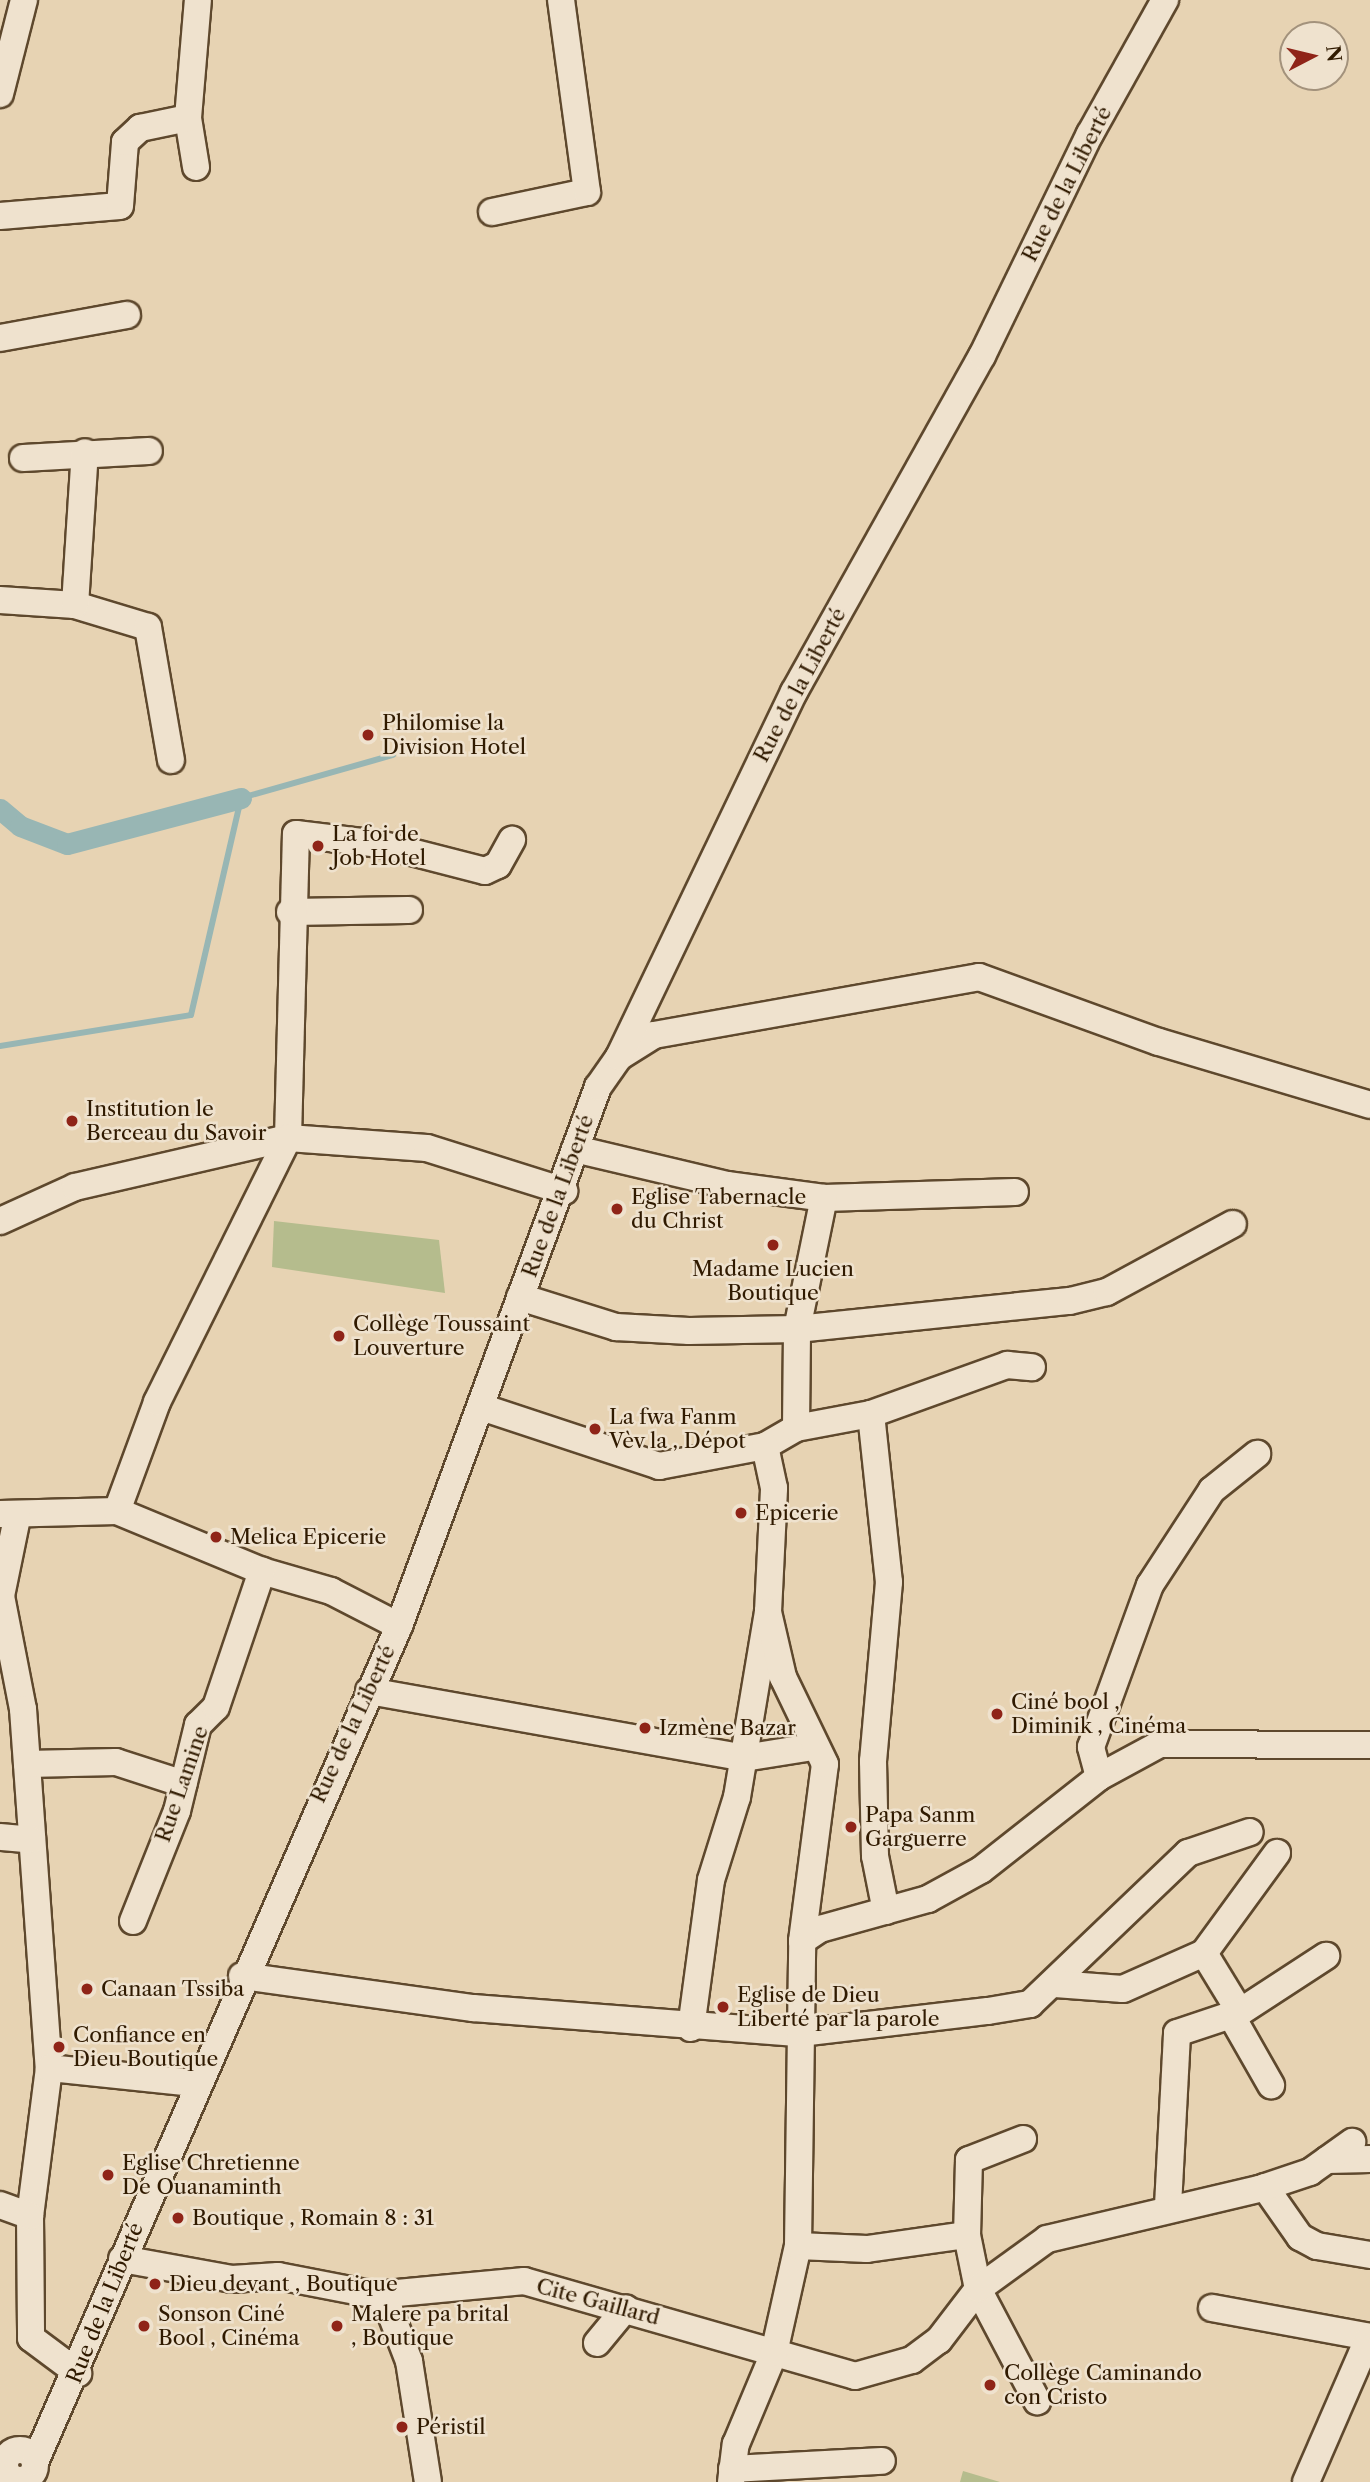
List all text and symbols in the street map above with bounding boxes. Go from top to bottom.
north arrow [1279,21,1349,91]
text: N [1321,44,1346,63]
street label: Rue de la Liberté [1017,102,1117,266]
street label: Rue de la Liberté [749,603,851,767]
place label: Philomise la Division Hotel [382,710,526,760]
marker: Philomise la Division Hotel [360,727,376,743]
place label: La foi de Job Hotel [332,821,426,871]
marker: La foi de Job Hotel [310,838,326,854]
place label: Institution le Berceau du Savoir [86,1096,267,1146]
street label: Rue de la Liberté [517,1111,599,1281]
marker: Institution le Berceau du Savoir [64,1113,80,1129]
place label: Eglise Tabernacle du Christ [631,1184,807,1234]
marker: Eglise Tabernacle du Christ [609,1201,625,1217]
marker: Madame Lucien Boutique [765,1237,781,1253]
place label: Madame Lucien Boutique [692,1256,854,1306]
place label: Collège Toussaint Louverture [353,1311,530,1361]
marker: Collège Toussaint Louverture [331,1328,347,1344]
place label: La fwa Fanm Vèv la , Dépot [609,1404,747,1454]
marker: La fwa Fanm Vèv la , Dépot [587,1421,603,1437]
place label: Epicerie [755,1500,839,1526]
marker: Epicerie [733,1505,749,1521]
place label: Melica Epicerie [230,1524,386,1550]
marker: Melica Epicerie [208,1529,224,1545]
street label: Rue de la Liberté [305,1641,401,1807]
place label: Ciné bool , Diminik , Cinéma [1011,1689,1187,1739]
marker: Ciné bool , Diminik , Cinéma [989,1706,1005,1722]
place label: Izmène Bazar [659,1715,796,1741]
marker: Izmène Bazar [637,1720,653,1736]
street label: Rue Lamine [150,1723,214,1845]
place label: Papa Sanm Garguerre [865,1802,976,1852]
marker: Papa Sanm Garguerre [843,1819,859,1835]
place label: Canaan Tssiba [101,1976,245,2002]
marker: Canaan Tssiba [79,1981,95,1997]
place label: Eglise de Dieu Liberté par la parole [737,1982,940,2032]
marker: Eglise de Dieu Liberté par la parole [715,1999,731,2015]
place label: Confiance en Dieu Boutique [73,2022,218,2072]
marker: Confiance en Dieu Boutique [51,2039,67,2055]
place label: Eglise Chretienne De Ouanaminth [122,2150,300,2200]
marker: Eglise Chretienne De Ouanaminth [100,2167,116,2183]
place label: Boutique , Romain 8 : 31 [192,2205,434,2231]
marker: Boutique , Romain 8 : 31 [170,2210,186,2226]
street label: Rue de la Liberté [61,2219,149,2387]
place label: Dieu devant , Boutique [169,2271,398,2297]
street label: Cite Gaillard [534,2273,662,2331]
marker: Dieu devant , Boutique [147,2276,163,2292]
place label: Sonson Ciné Bool , Cinéma [158,2301,299,2351]
place label: Malere pa brital , Boutique [351,2301,509,2351]
marker: Sonson Ciné Bool , Cinéma [136,2318,152,2334]
marker: Malere pa brital , Boutique [329,2318,345,2334]
place label: Collège Caminando con Cristo [1004,2360,1202,2410]
marker: Collège Caminando con Cristo [982,2377,998,2393]
place label: Péristil [416,2414,485,2440]
marker: Péristil [394,2419,410,2435]

